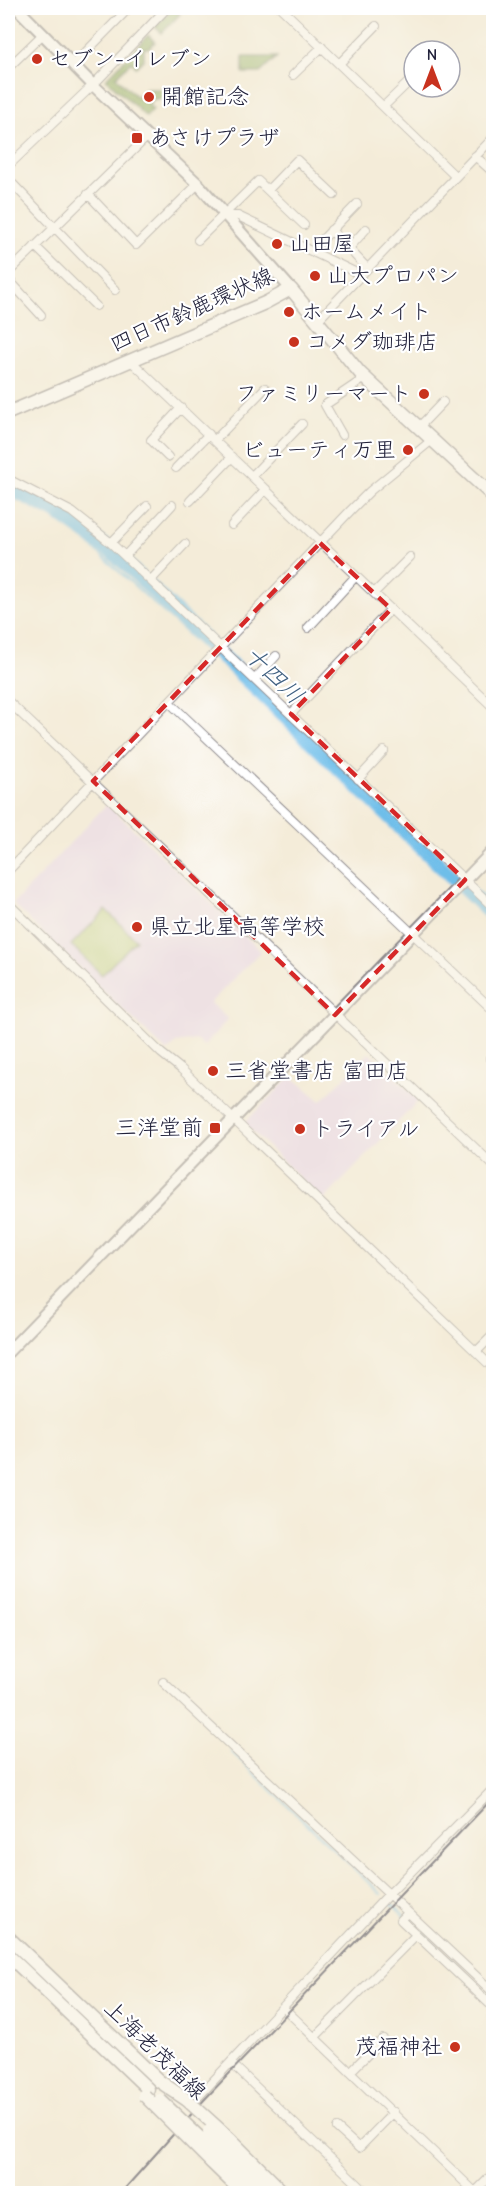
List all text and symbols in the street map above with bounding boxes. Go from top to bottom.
north arrow [402,39,462,99]
place label: セブン-イレブン [49,46,212,72]
text: N [427,46,437,64]
marker: セブン-イレブン [30,52,44,66]
place label: 開館記念 [161,84,249,110]
marker: 開館記念 [142,90,156,104]
place label: あさけプラザ [149,125,280,151]
marker: あさけプラザ [130,131,144,145]
place label: 山田屋 [289,231,355,257]
marker: 山田屋 [270,237,284,251]
street label: 四日市鈴鹿環状線 [106,262,278,358]
place label: 山大プロパン [327,263,459,289]
marker: 山大プロパン [308,269,322,283]
place label: ホームメイト [301,299,432,325]
marker: ホームメイト [282,305,296,319]
place label: コメダ珈琲店 [306,329,438,355]
marker: コメダ珈琲店 [287,335,301,349]
place label: ファミリーマート [236,381,412,407]
marker: ファミリーマート [417,387,431,401]
place label: ビューティ万里 [242,437,396,463]
marker: ビューティ万里 [401,443,415,457]
water label: 十四川 [238,640,310,710]
place label: 県立北星高等学校 [149,914,325,940]
marker: 県立北星高等学校 [130,920,144,934]
place label: 三省堂書店 富田店 [225,1058,408,1084]
marker: 三省堂書店 富田店 [206,1064,220,1078]
place label: 三洋堂前 [115,1115,203,1141]
place label: トライアル [312,1116,420,1142]
marker: 三洋堂前 [208,1121,222,1135]
marker: トライアル [293,1122,307,1136]
street label: 上海老茂福線 [98,1995,212,2105]
place label: 茂福神社 [355,2034,443,2060]
marker: 茂福神社 [448,2040,462,2054]

